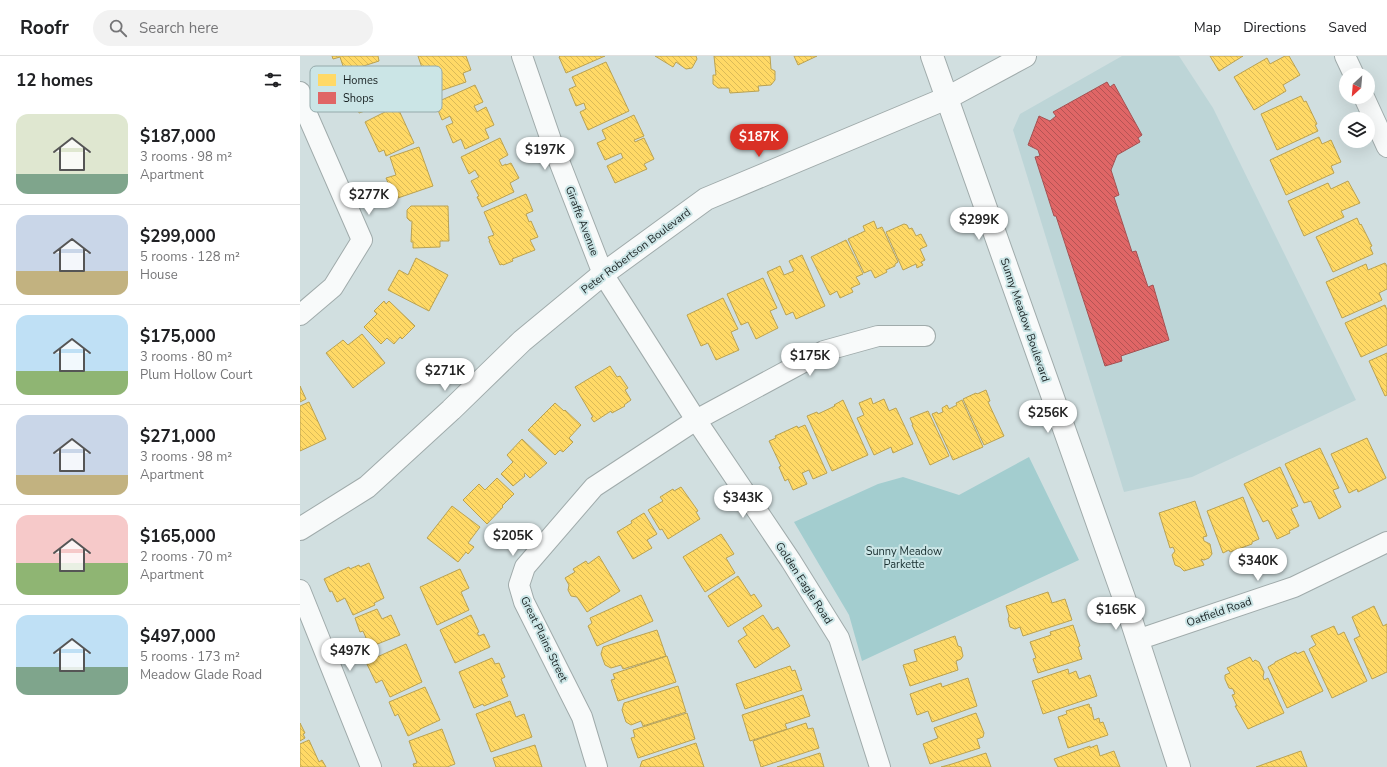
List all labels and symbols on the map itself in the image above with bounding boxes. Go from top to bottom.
legend [310,66,442,112]
north arrow [1339,68,1375,104]
text: Homes [343,73,378,88]
text: Shops [343,91,374,106]
pin: $187K [731,124,787,158]
pin: $197K [517,137,573,171]
pin: $277K [341,182,397,216]
street label: Giraffe Avenue [562,184,602,258]
street label: Peter Robertson Boulevard [578,205,694,297]
pin: $299K [951,207,1007,241]
street label: Sunny Meadow Boulevard [997,256,1053,384]
pin: $175K [782,343,838,377]
pin: $271K [417,358,473,392]
pin: $256K [1020,400,1076,434]
pin: $343K [715,485,771,519]
pin: $205K [485,523,541,557]
street label: Golden Eagle Road [772,539,836,627]
park label: Sunny Meadow Parkette [866,544,942,572]
pin: $340K [1230,548,1286,582]
street label: Great Plains Street [517,594,571,684]
street label: Oatfield Road [1184,594,1254,630]
pin: $165K [1088,597,1144,631]
pin: $497K [322,638,378,672]

